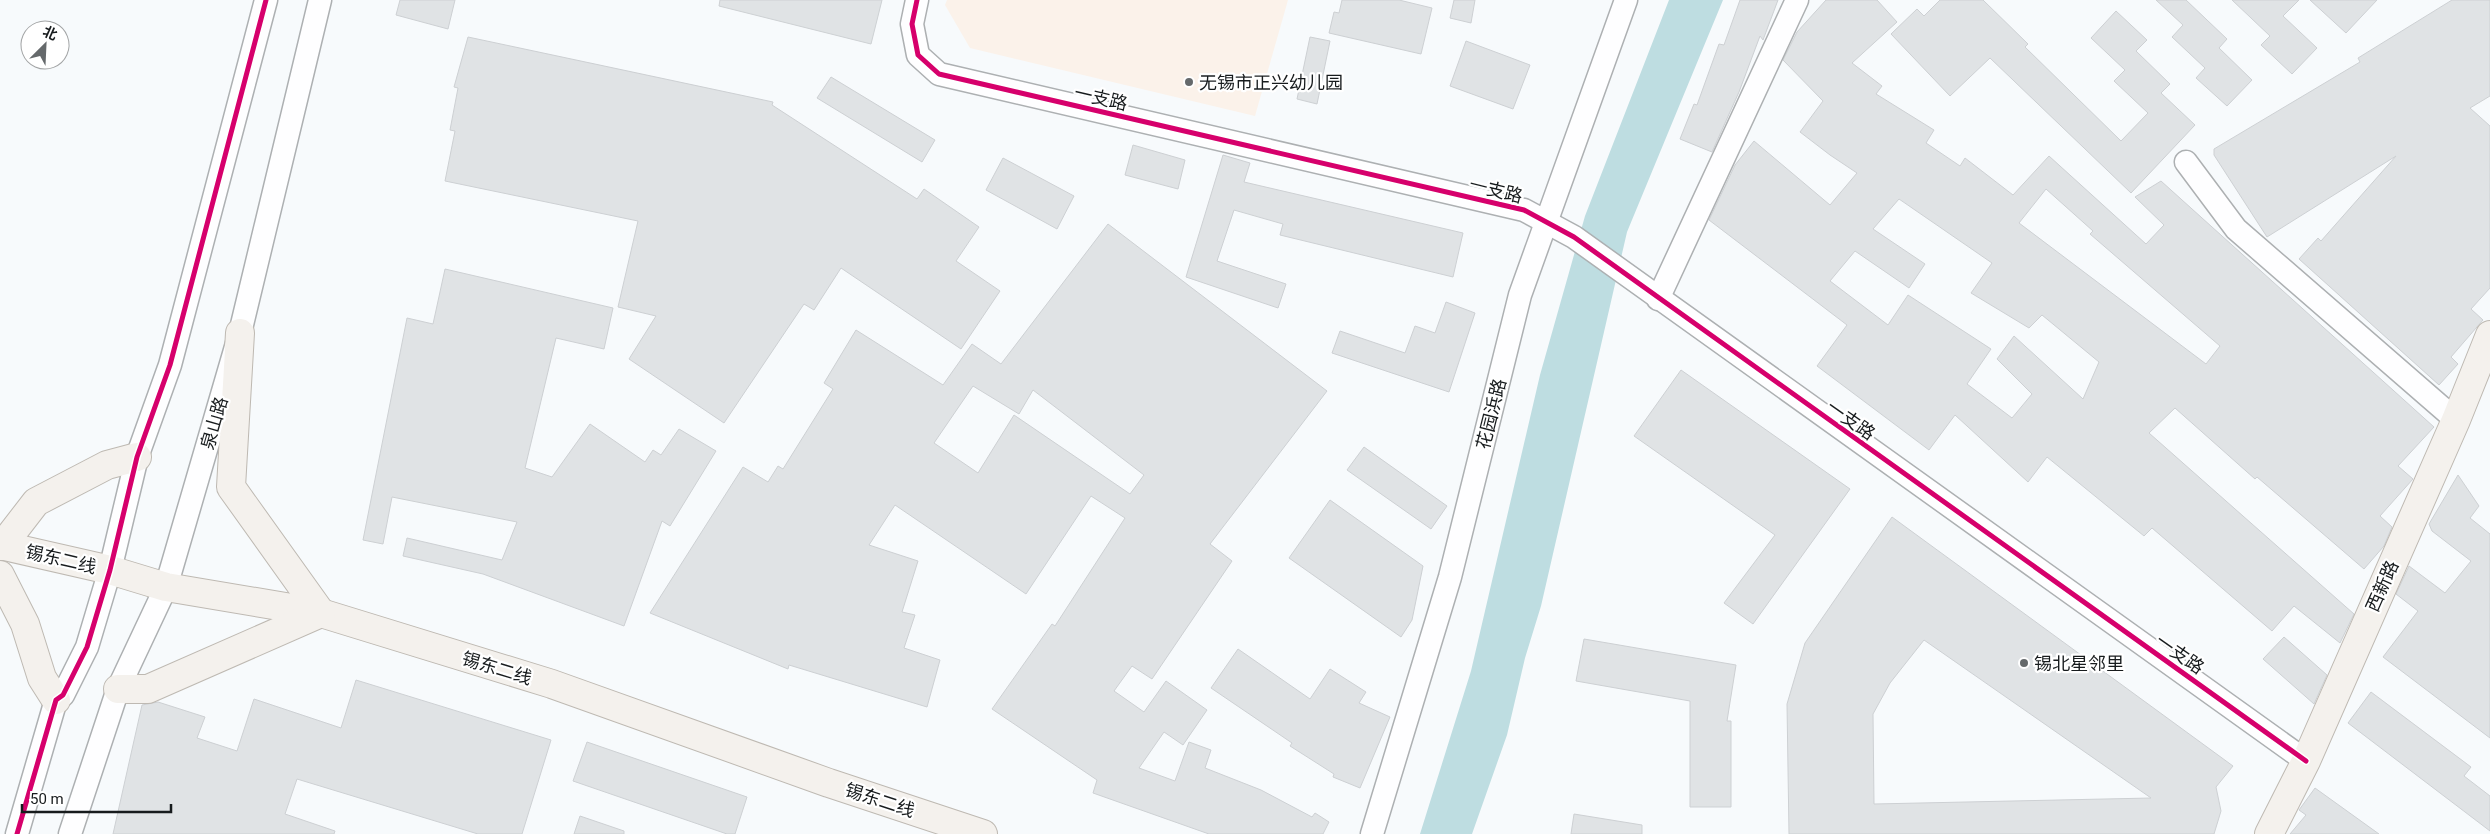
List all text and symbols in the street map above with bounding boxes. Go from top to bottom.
north arrow [20,20,70,70]
text: 北 [41,23,60,43]
place label: 无锡市正兴幼儿园 [1199,72,1343,93]
marker: 无锡市正兴幼儿园 [1183,76,1195,88]
street label: 一支路 [1072,82,1130,114]
street label: 一支路 [1467,173,1525,207]
street label: 花园浜路 [1472,377,1510,451]
street label: 泉山路 [196,394,232,452]
street label: 一支路 [1823,396,1879,444]
street label: 锡东二线 [24,541,98,577]
street label: 西新路 [2361,557,2403,615]
street label: 一支路 [2152,630,2208,678]
street label: 锡东二线 [460,647,534,689]
place label: 锡北星邻里 [2034,653,2124,674]
marker: 锡北星邻里 [2018,657,2030,669]
street label: 锡东二线 [843,779,917,821]
scale bar [22,782,171,814]
text: 50 m [30,790,64,808]

